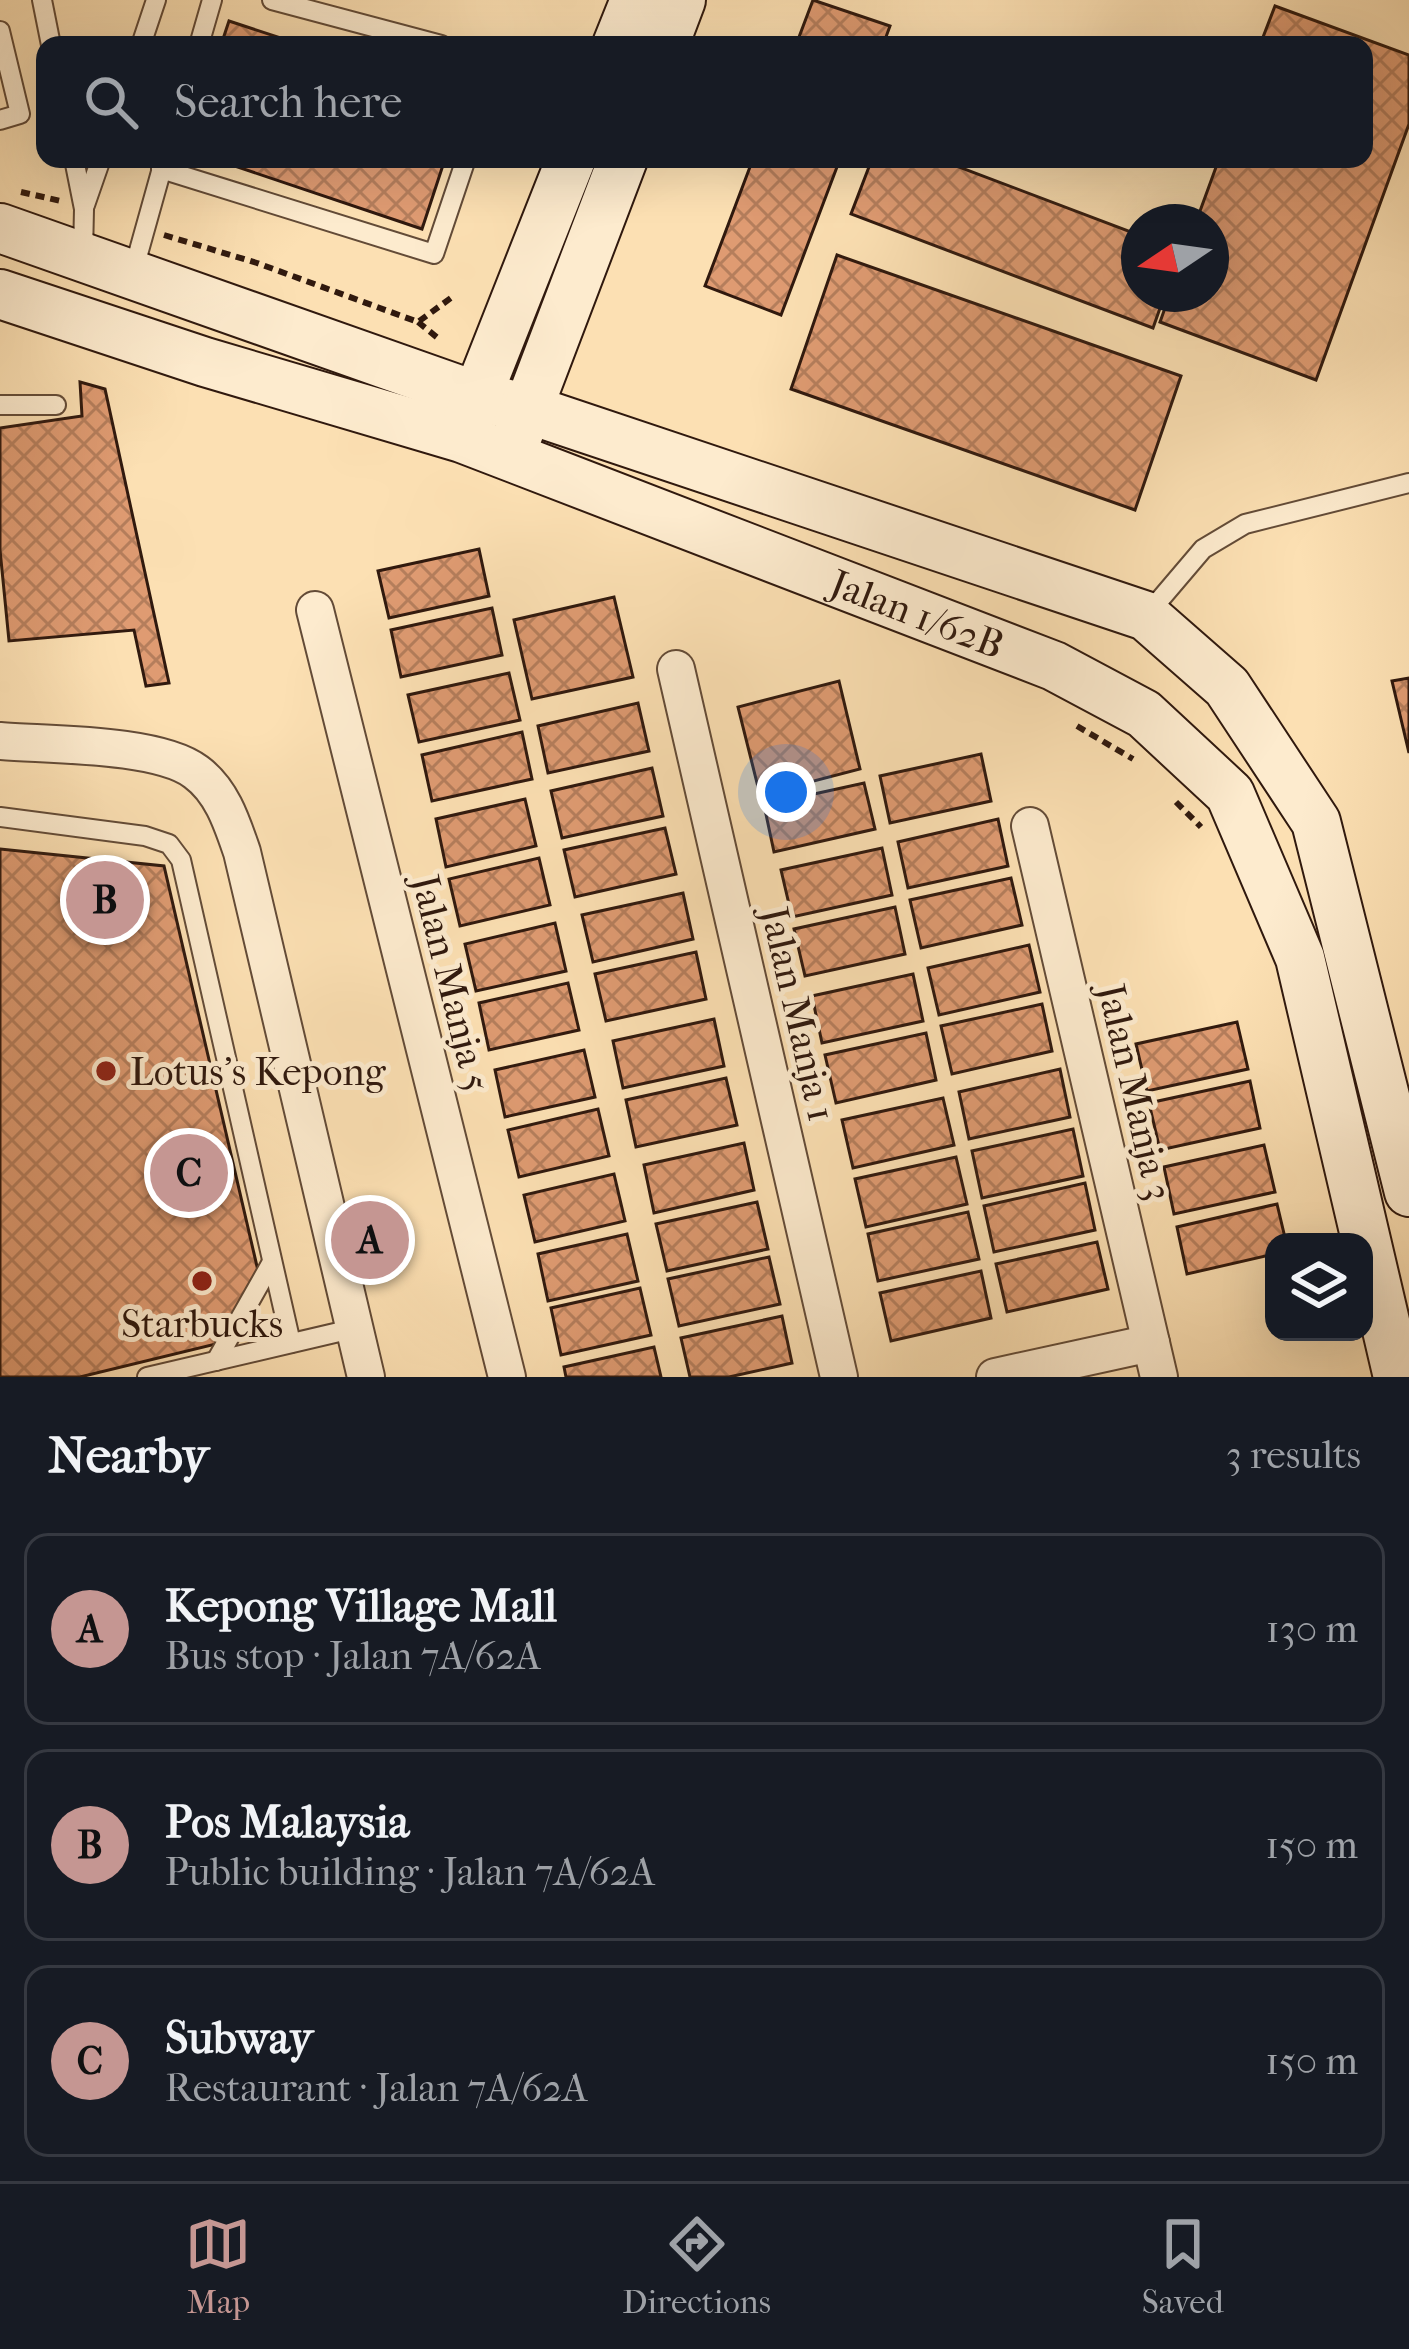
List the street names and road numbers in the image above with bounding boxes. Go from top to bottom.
street label: Jalan 1/62B [821,559,1010,668]
street label: Jalan Manja 5 [401,867,500,1096]
street label: Jalan Manja 1 [750,900,845,1126]
street label: Jalan Manja 3 [1087,977,1182,1205]

